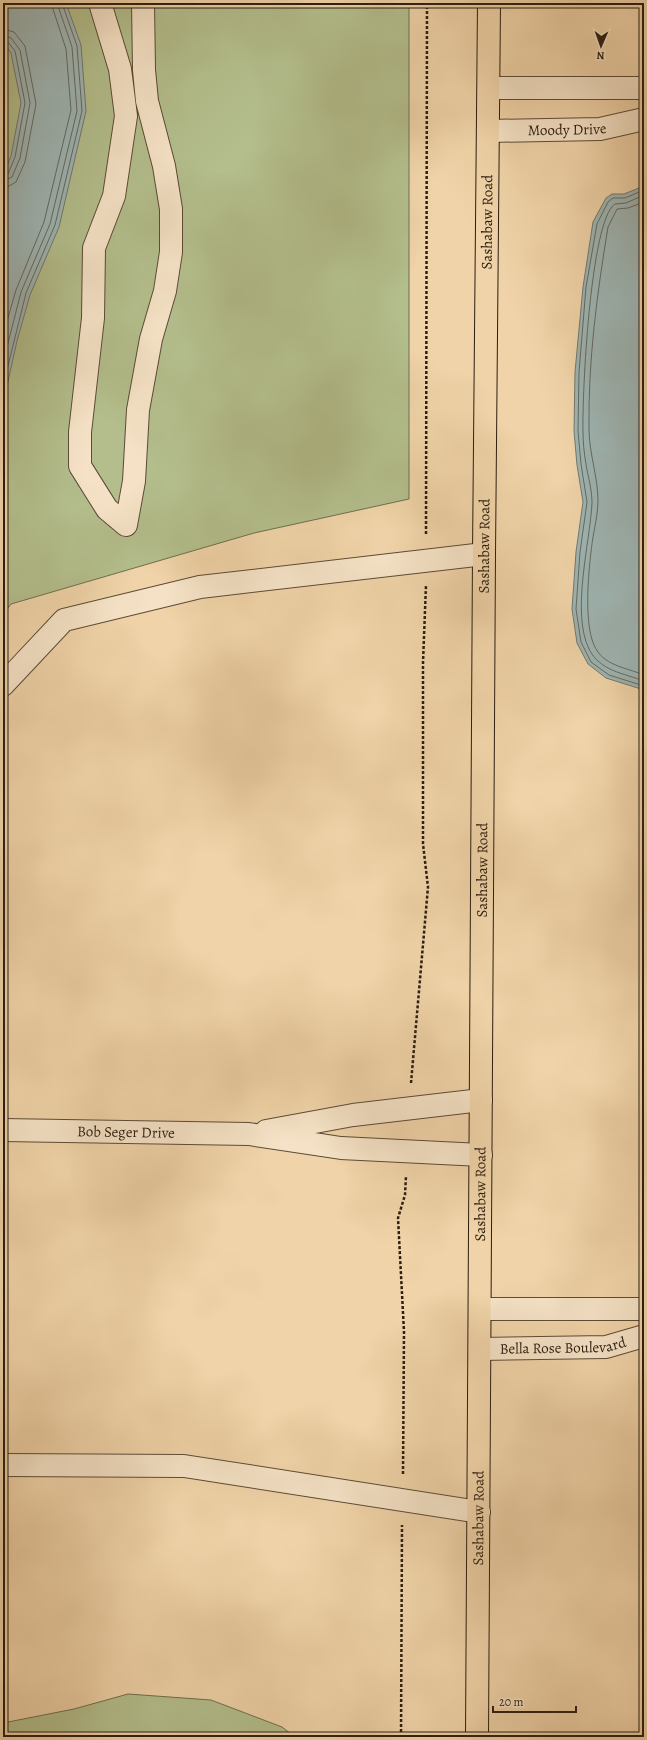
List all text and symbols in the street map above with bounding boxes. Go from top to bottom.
north arrow [581,26,621,66]
text: N [596,48,605,63]
street label: Moody Drive [527,118,609,140]
street label: Sashabaw Road [477,174,497,270]
street label: Sashabaw Road [474,498,495,594]
street label: Sashabaw Road [472,822,492,918]
street label: Bob Seger Drive [77,1121,175,1143]
street label: Sashabaw Road [470,1146,490,1242]
street label: Bella Rose Boulevard [499,1331,629,1359]
street label: Sashabaw Road [468,1470,489,1565]
scale bar [493,1688,576,1714]
text: 20 m [499,1694,523,1710]

